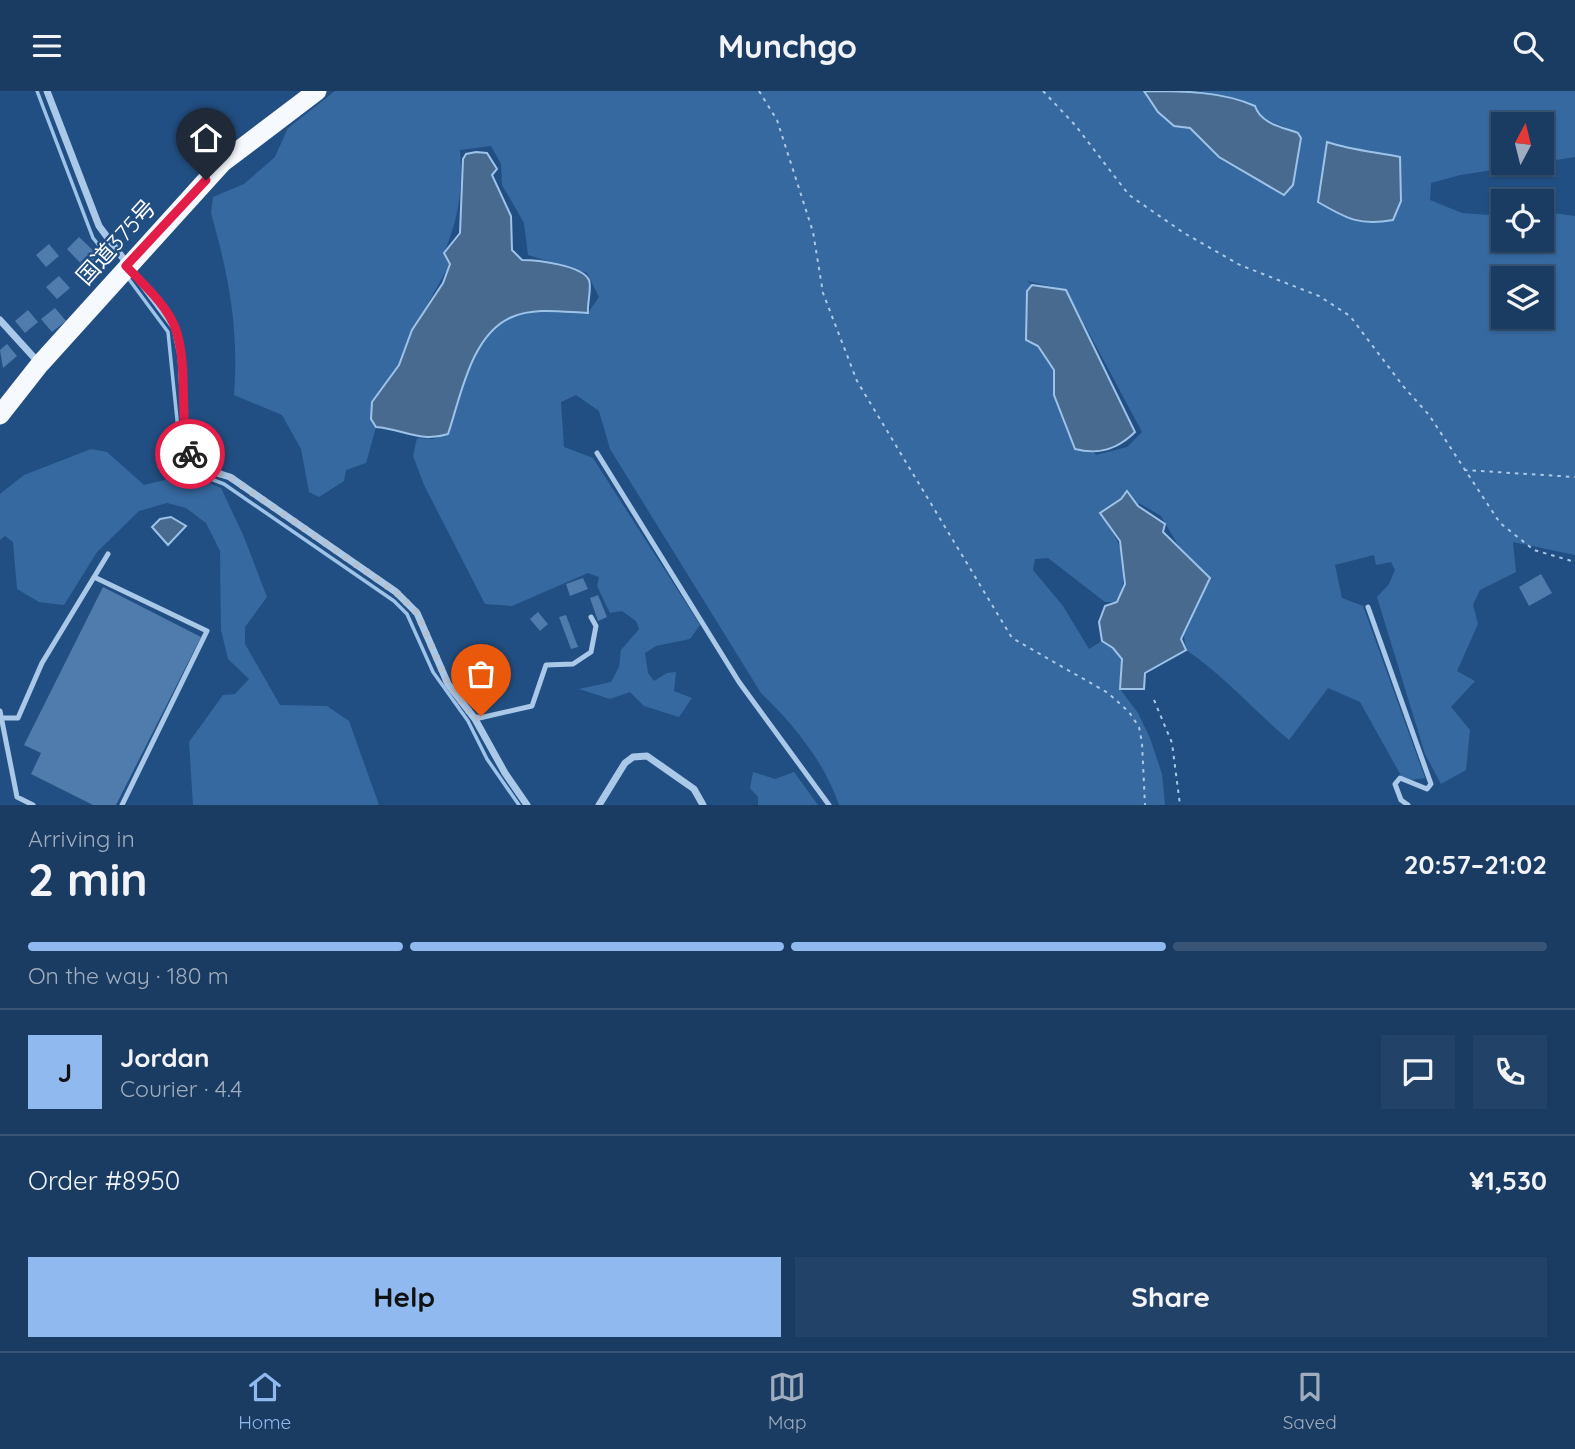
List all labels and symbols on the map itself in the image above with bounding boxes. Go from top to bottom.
pin [176,108,236,180]
north arrow [1491,112,1554,175]
street label: 国道375号 [70,193,162,291]
courier [155,419,225,489]
pin [451,644,511,716]

